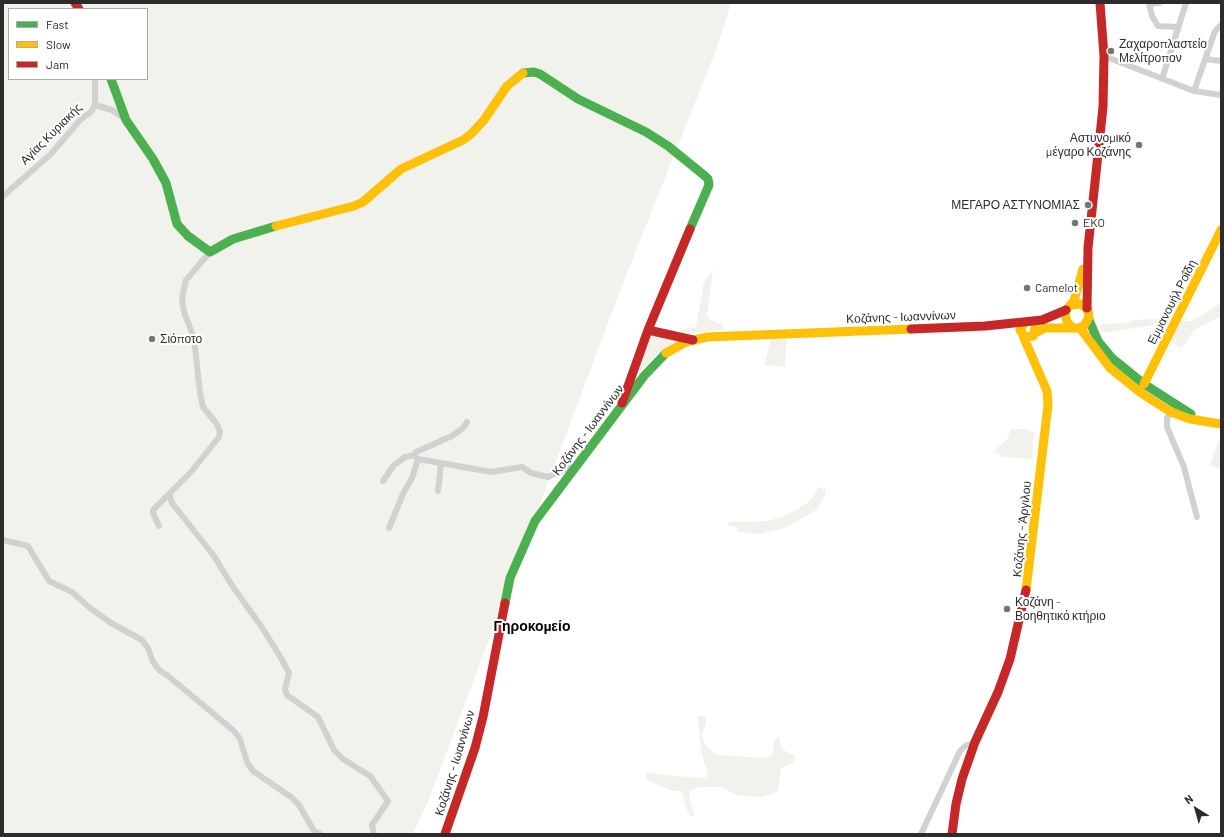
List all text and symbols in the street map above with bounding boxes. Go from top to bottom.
legend [8,8,148,80]
text: Fast [46,17,69,31]
text: Slow [46,37,71,51]
place label: Ζαχαροπλαστείο Μελίτροπον [1119,37,1207,65]
marker: Ζαχαροπλαστείο Μελίτροπον [1106,46,1116,56]
text: Jam [46,57,69,71]
street label: Αγίας Κυριακής [17,100,85,168]
place label: Αστυνομικό μέγαρο Κοζάνης [1046,131,1131,159]
marker: Αστυνομικό μέγαρο Κοζάνης [1134,140,1144,150]
place label: ΜΕΓΑΡΟ ΑΣΤΥΝΟΜΙΑΣ [951,198,1080,212]
marker: ΜΕΓΑΡΟ ΑΣΤΥΝΟΜΙΑΣ [1083,200,1093,210]
place label: EKO [1083,216,1105,230]
marker: EKO [1070,218,1080,228]
street label: Εμμανουήλ Ροΐδη [1144,257,1200,347]
place label: Camelot [1035,281,1078,295]
marker: Camelot [1022,283,1032,293]
street label: Κοζάνης - Ιωαννίνων [846,308,956,326]
place label: Σιόποτο [160,332,202,346]
marker: Σιόποτο [147,334,157,344]
street label: Κοζάνης - Ιωαννίνων [549,382,627,478]
street label: Κοζάνης - Άργιλου [1010,480,1034,578]
place label: Κοζάνη - Βοηθητικό κτήριο [1015,595,1106,623]
marker: Κοζάνη - Βοηθητικό κτήριο [1002,604,1012,614]
district label: Γηροκομείο [494,618,570,634]
street label: Κοζάνης - Ιωαννίνων [432,708,478,818]
north arrow [1176,789,1216,829]
text: N [1182,792,1195,806]

